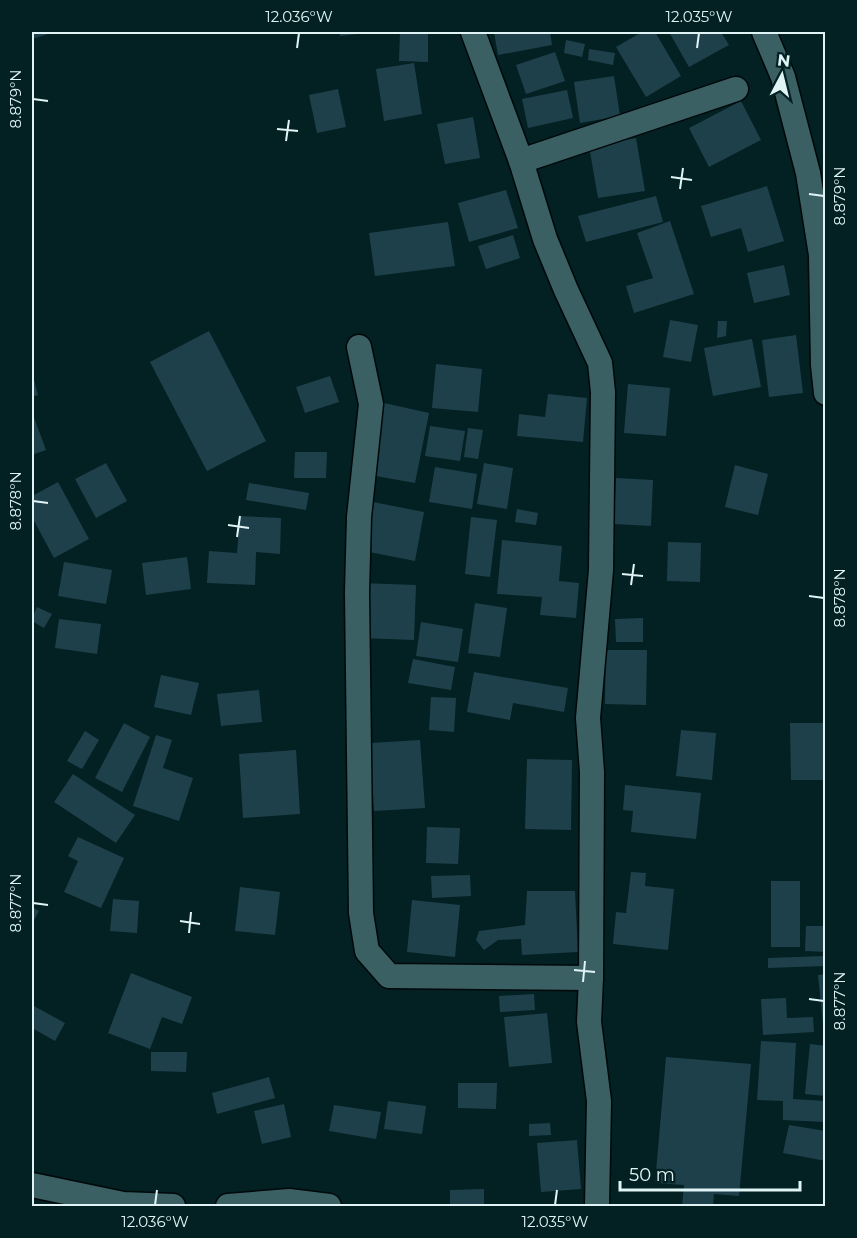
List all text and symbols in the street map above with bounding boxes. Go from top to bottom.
text: 12.036°W [265,7,333,26]
text: 12.035°W [666,7,733,26]
north arrow [752,45,812,105]
text: N [776,50,791,71]
text: 8.879°N [6,69,25,129]
text: 8.879°N [830,166,849,226]
text: 8.878°N [6,471,25,531]
text: 8.878°N [830,568,849,628]
text: 8.877°N [6,874,25,932]
text: 8.877°N [830,972,849,1030]
scale bar [620,1154,800,1192]
text: 50 m [629,1164,675,1186]
text: 12.036°W [121,1212,189,1231]
text: 12.035°W [522,1212,589,1231]

